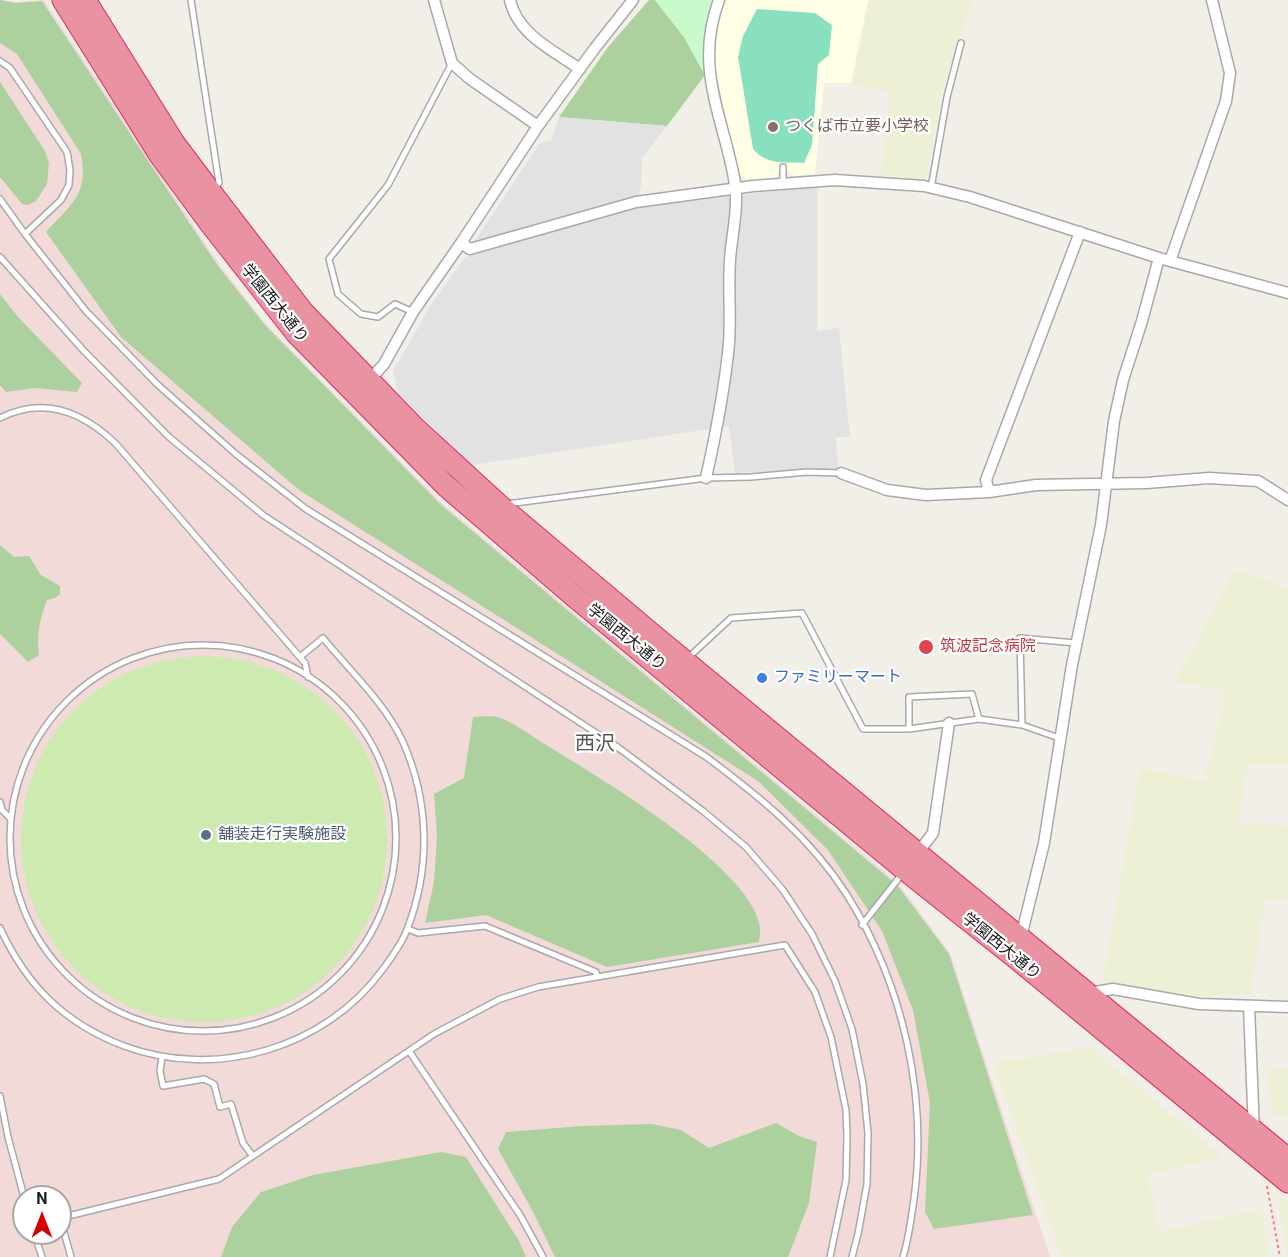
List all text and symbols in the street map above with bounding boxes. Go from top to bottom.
place label: つくば市立要小学校 [785,117,929,137]
marker: つくば市立要小学校 [766,120,780,134]
street label: 学園西大通り [236,261,312,347]
street label: 学園西大通り [583,600,669,676]
place label: 筑波記念病院 [940,637,1036,657]
marker: 筑波記念病院 [917,638,935,656]
place label: ファミリーマート [774,668,902,688]
marker: ファミリーマート [755,671,769,685]
district label: 西沢 [575,733,615,757]
place label: 舗装走行実験施設 [218,825,346,845]
marker: 舗装走行実験施設 [199,828,213,842]
street label: 学園西大通り [958,909,1044,985]
north arrow [12,1185,72,1245]
text: N [36,1189,48,1208]

